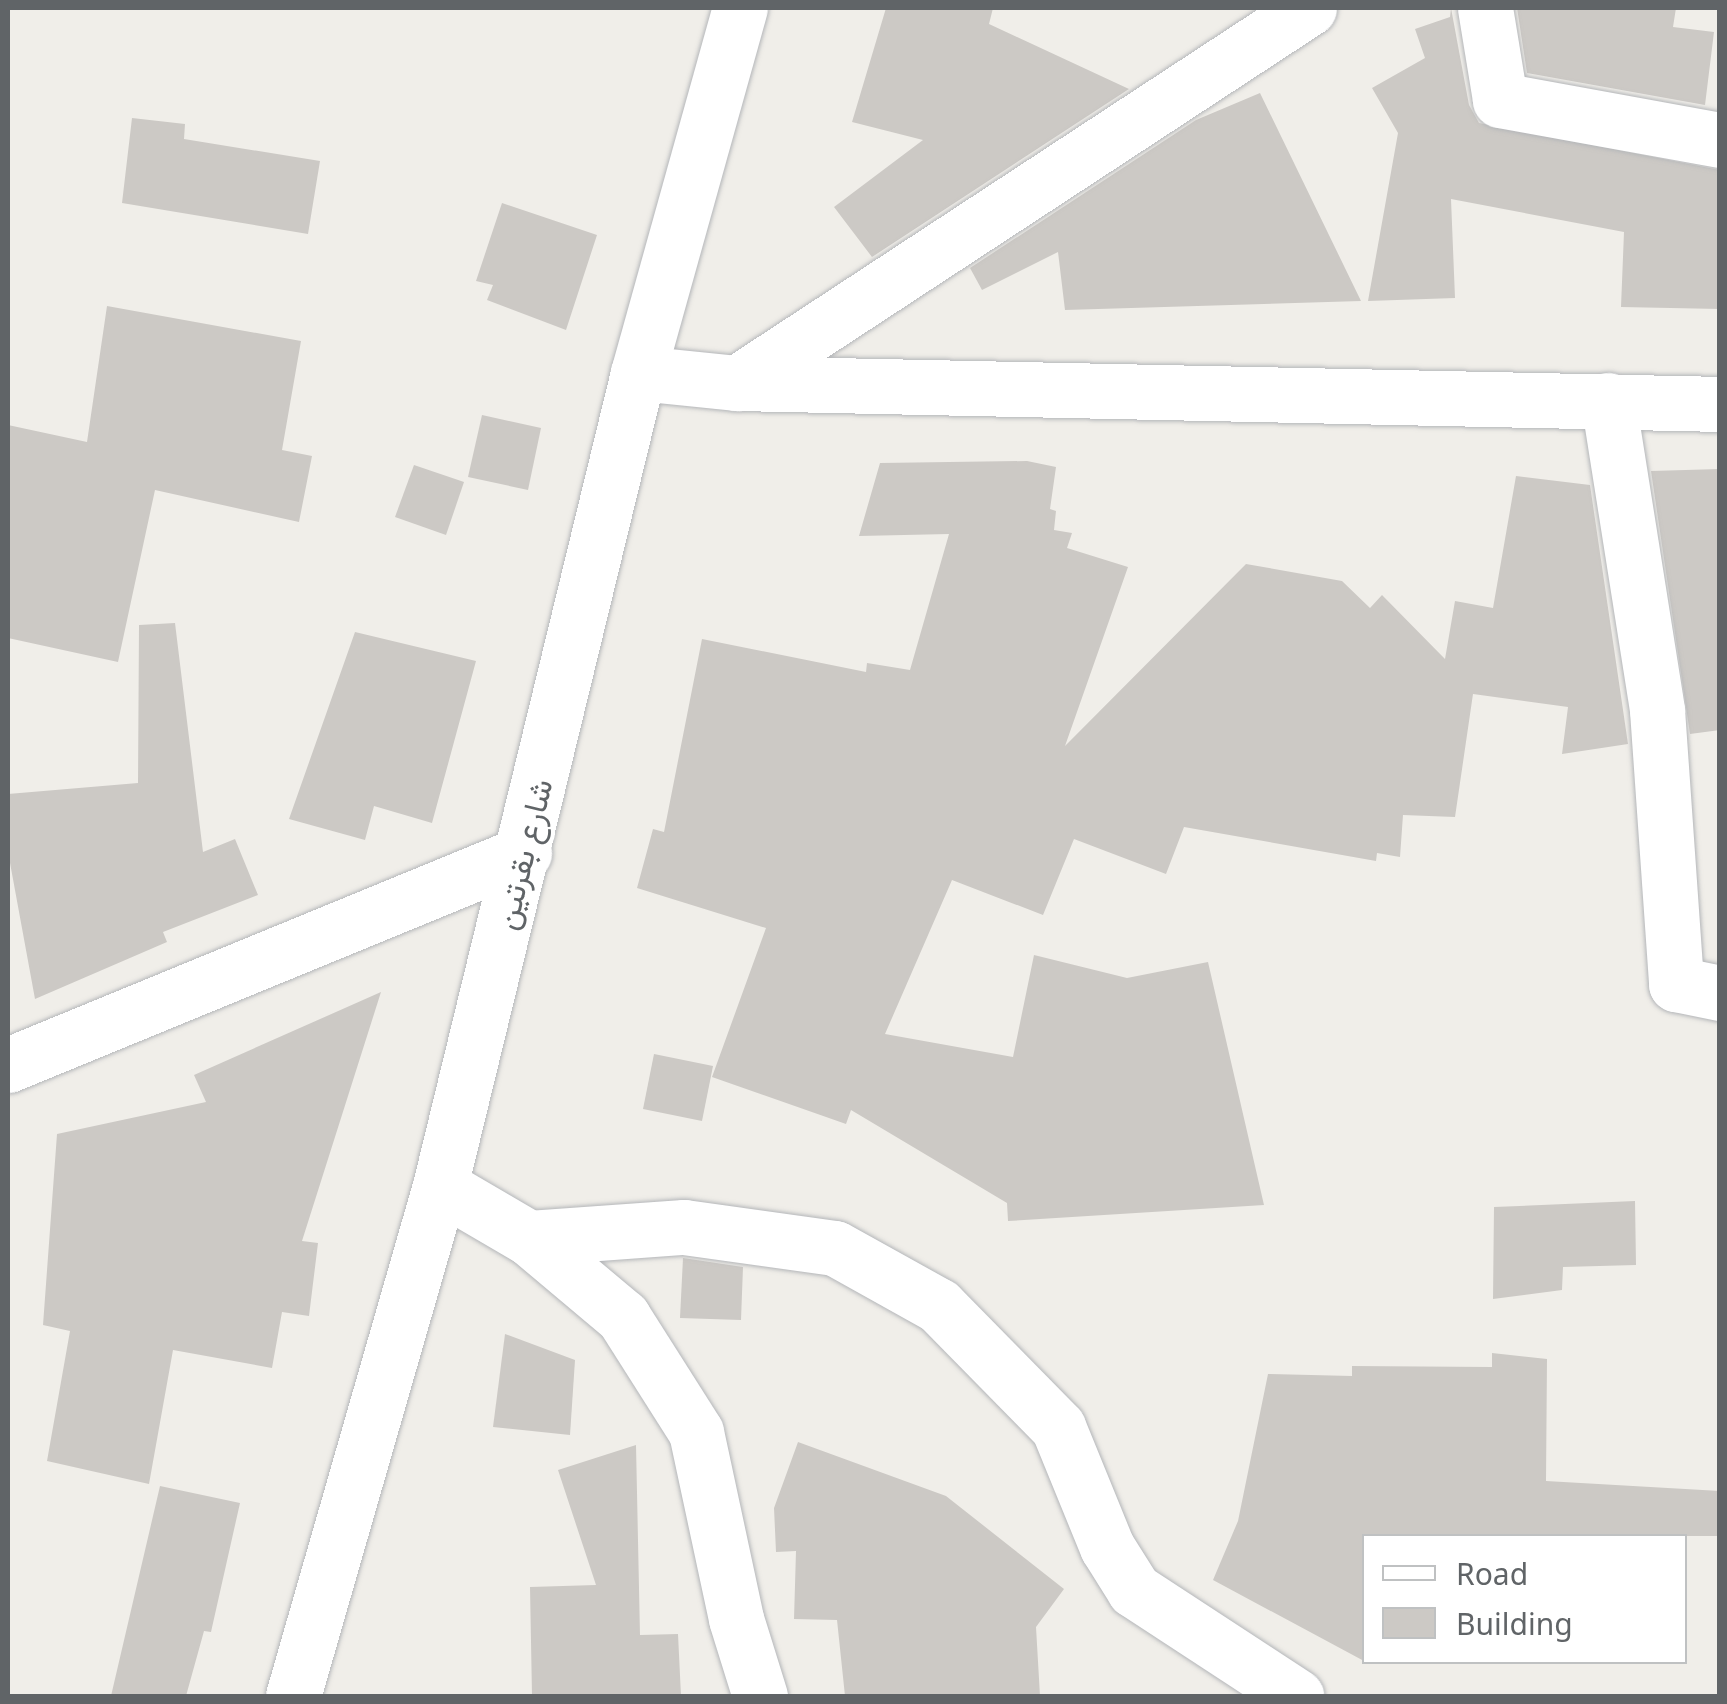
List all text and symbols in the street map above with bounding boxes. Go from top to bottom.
street label: شارع بقرتين [486,775,560,933]
legend [1362,1534,1687,1664]
text: Road [1456,1553,1528,1594]
text: Building [1456,1603,1573,1644]

